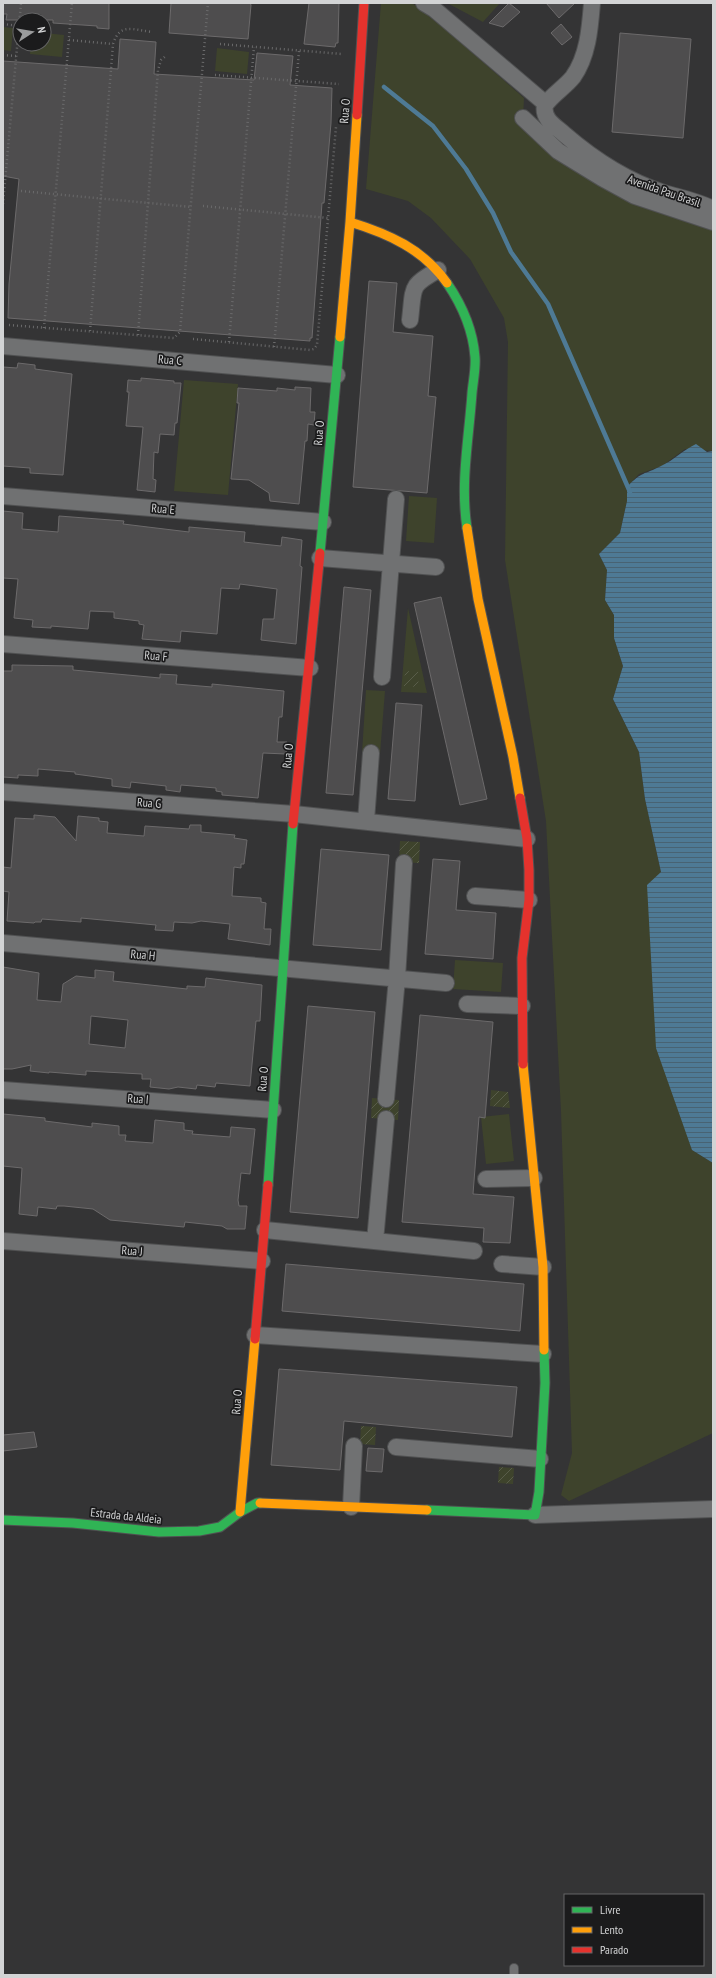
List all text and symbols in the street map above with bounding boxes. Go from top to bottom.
north arrow [12,12,52,52]
text: N [34,26,49,34]
street label: Rua O [336,98,353,124]
street label: Avenida Pau Brasil [626,171,703,210]
street label: Rua C [158,351,183,368]
street label: Rua O [310,419,327,446]
street label: Rua E [151,500,175,517]
street label: Rua F [144,647,168,664]
street label: Rua O [279,742,296,769]
street label: Rua G [136,794,162,811]
street label: Rua H [130,946,156,963]
street label: Rua O [254,1065,271,1092]
street label: Rua I [127,1090,149,1107]
street label: Rua J [121,1242,143,1259]
street label: Rua O [228,1388,245,1415]
street label: Estrada da Aldeia [90,1504,163,1527]
legend [564,1894,704,1966]
text: Livre [600,1902,621,1917]
text: Lento [600,1922,623,1937]
text: Parado [600,1942,628,1957]

